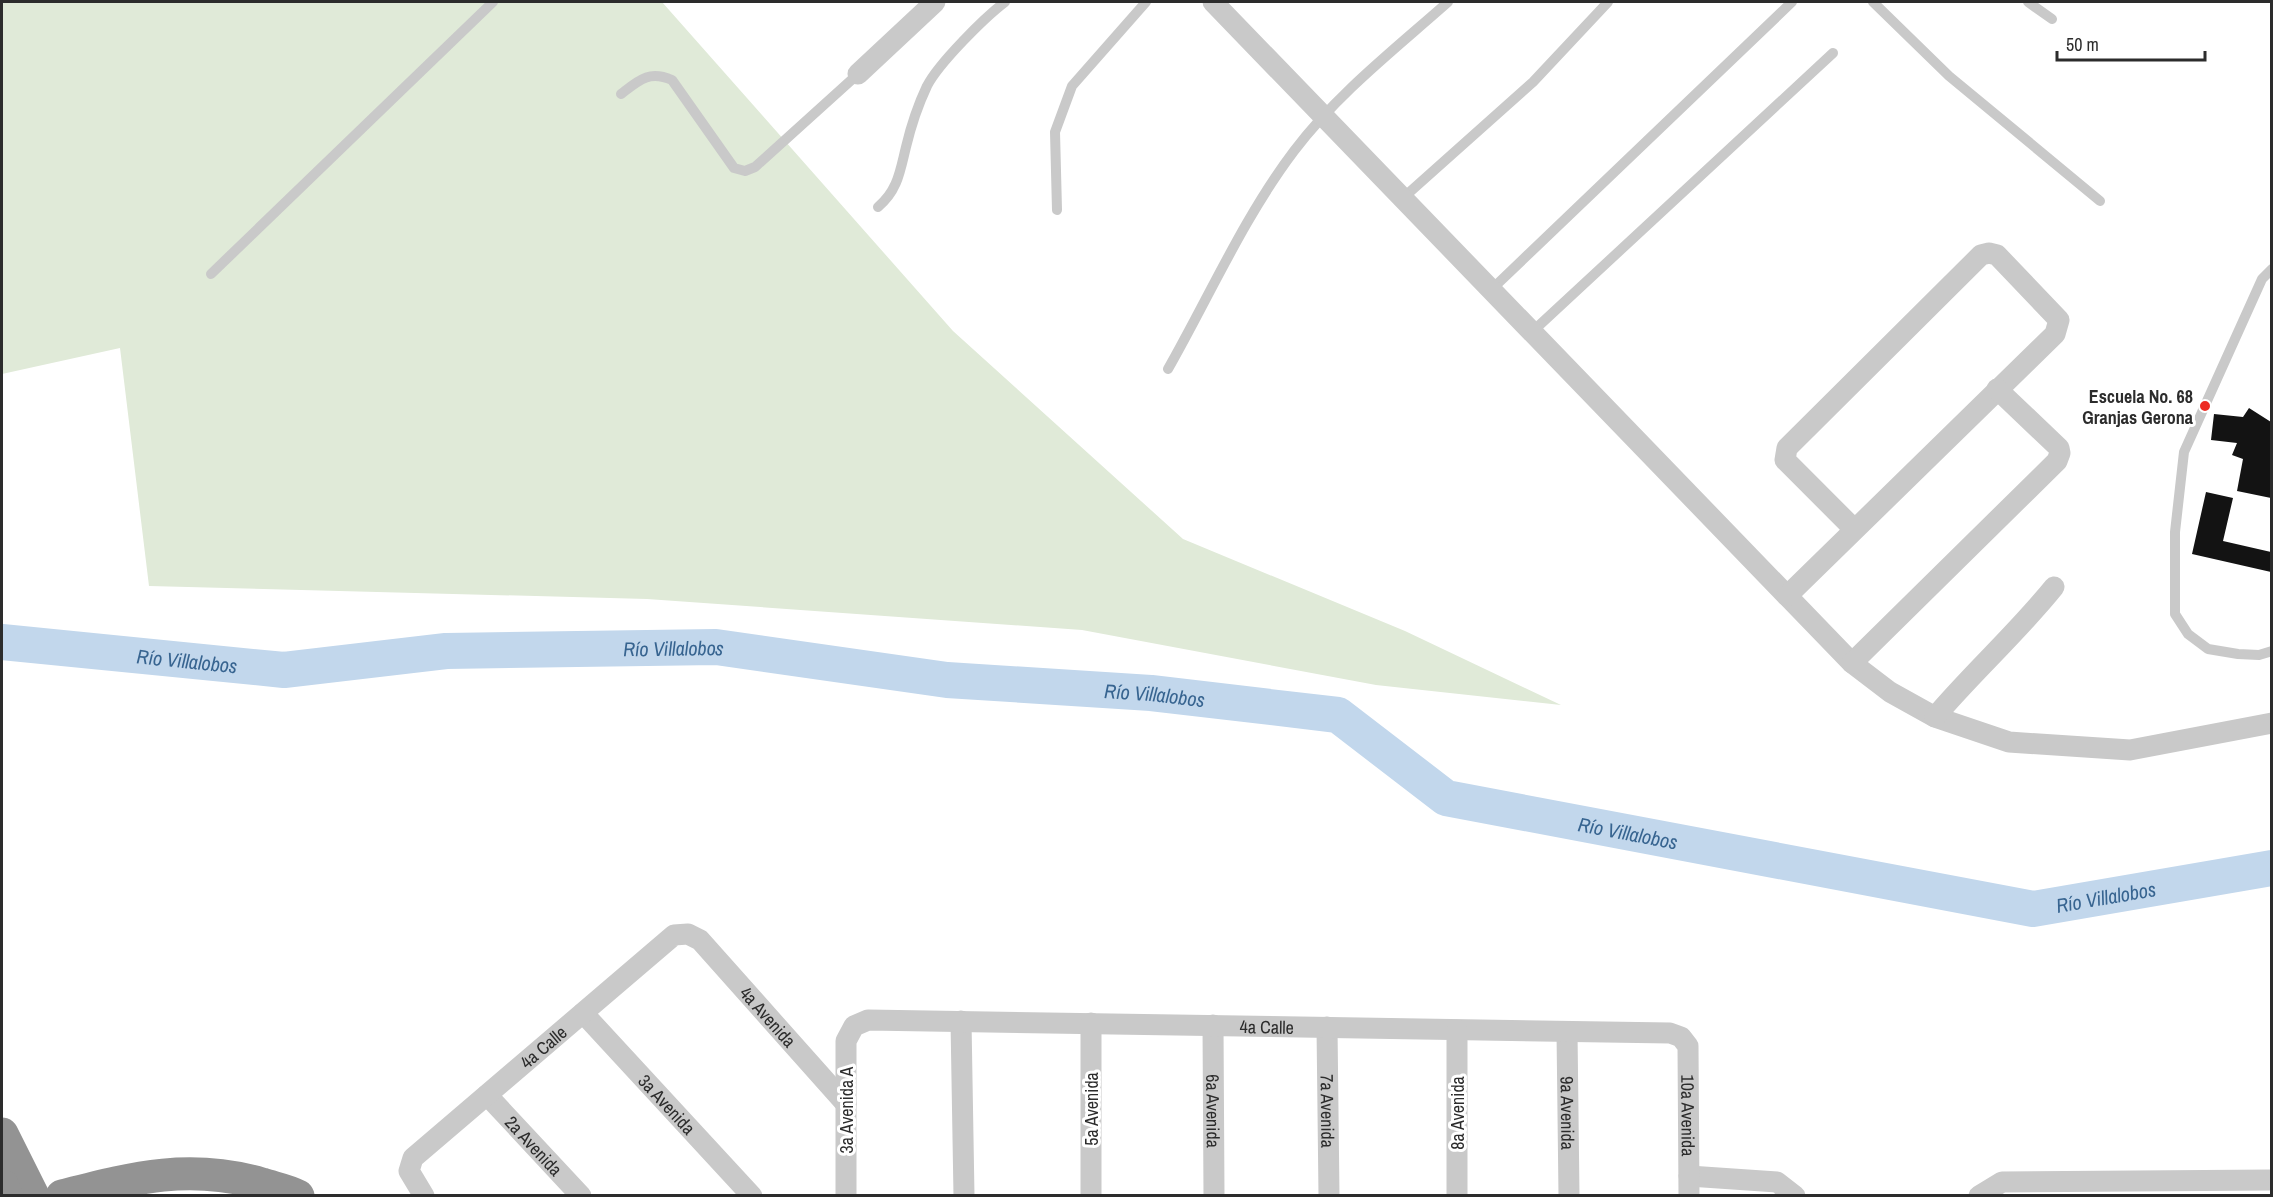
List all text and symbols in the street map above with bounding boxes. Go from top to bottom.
scale bar [2057,24,2206,62]
text: 50 m [2066,32,2099,57]
place label: Escuela No. 68 Granjas Gerona [2082,384,2194,430]
marker: Escuela No. 68 Granjas Gerona [2198,399,2212,413]
water label: Río Villalobos [623,634,726,662]
water label: Río Villalobos [136,642,239,679]
water label: Río Villalobos [1104,677,1206,713]
water label: Río Villalobos [1576,810,1680,855]
water label: Río Villalobos [2054,875,2158,918]
street label: 4a Avenida [734,981,802,1052]
street label: 4a Calle [1239,1014,1294,1039]
street label: 4a Calle [514,1020,572,1074]
street label: 3a Avenida A [834,1066,859,1153]
street label: 3a Avenida [633,1069,701,1140]
street label: 5a Avenida [1079,1072,1104,1146]
street label: 6a Avenida [1201,1074,1226,1148]
street label: 7a Avenida [1315,1074,1341,1148]
street label: 10a Avenida [1676,1075,1701,1157]
street label: 8a Avenida [1445,1076,1470,1150]
street label: 9a Avenida [1555,1076,1581,1150]
street label: 2a Avenida [500,1110,568,1181]

